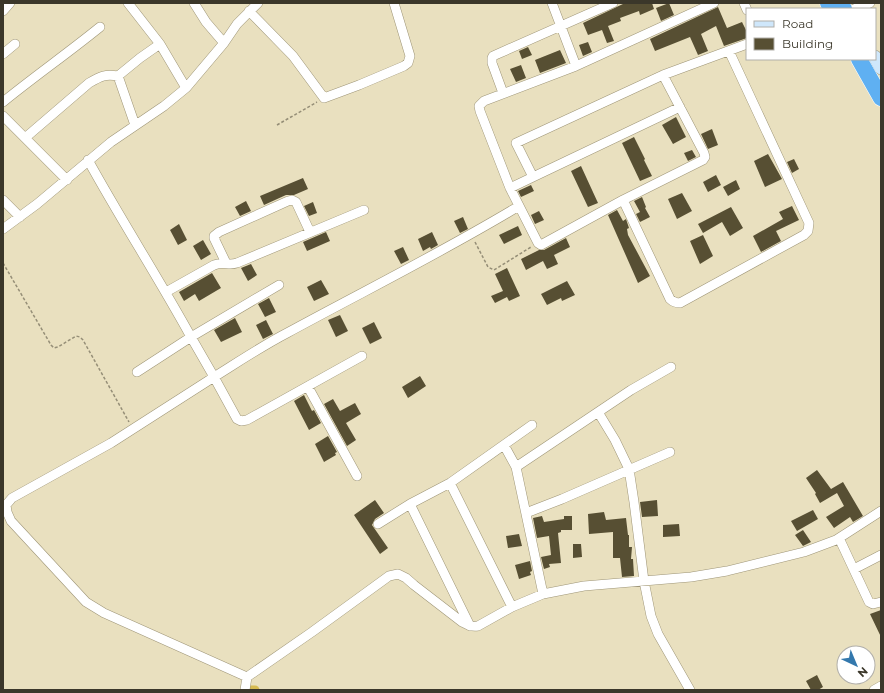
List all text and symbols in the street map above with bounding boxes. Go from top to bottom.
legend [746,8,876,60]
text: Road [782,16,813,31]
text: Building [782,36,833,51]
north arrow [836,645,876,685]
text: N [855,664,871,680]

